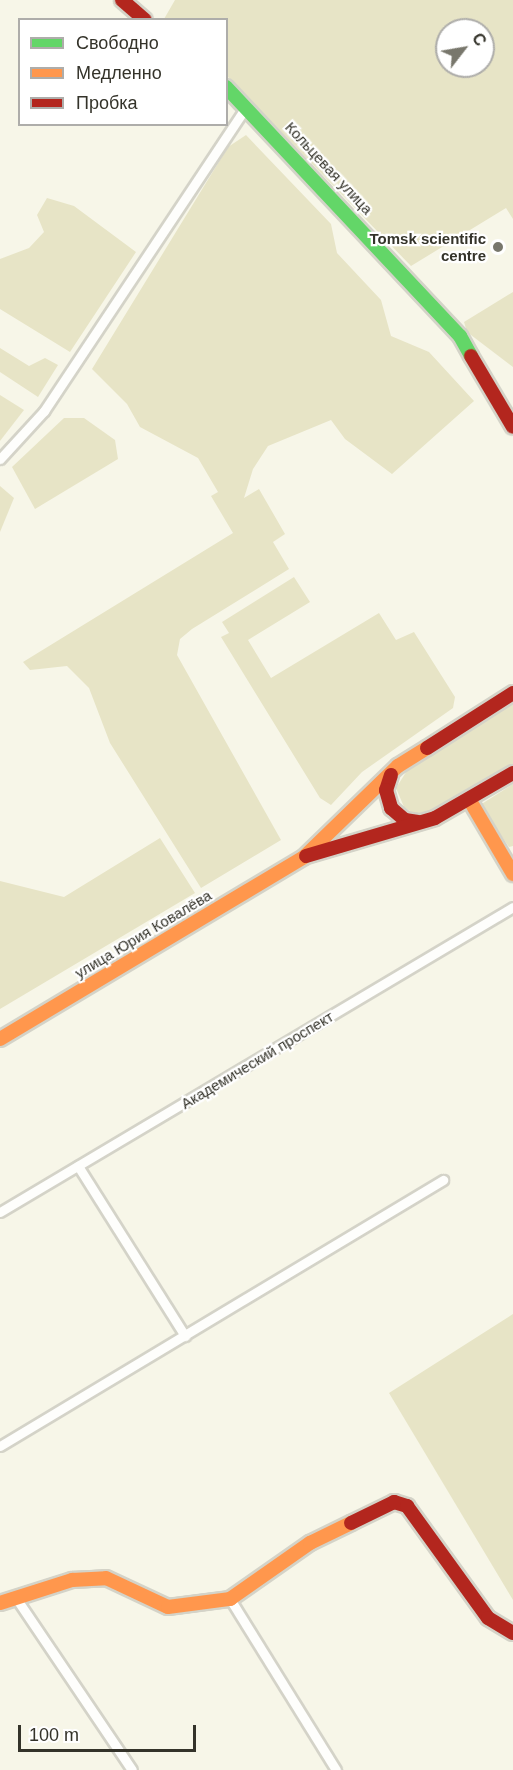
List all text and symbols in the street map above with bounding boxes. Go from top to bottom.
legend [18,18,228,126]
north arrow [435,18,495,78]
text: С [469,30,489,49]
text: Свободно [76,33,159,53]
text: Медленно [76,63,162,83]
text: Пробка [76,93,138,113]
street label: Кольцевая улица [282,118,376,218]
place label: Tomsk scientific centre [370,229,486,264]
marker: Tomsk scientific centre [491,240,505,254]
street label: улица Юрия Ковалёва [71,886,215,982]
street label: Академический проспект [178,1007,336,1113]
scale bar [21,1713,200,1751]
text: 100 m [29,1725,79,1745]

